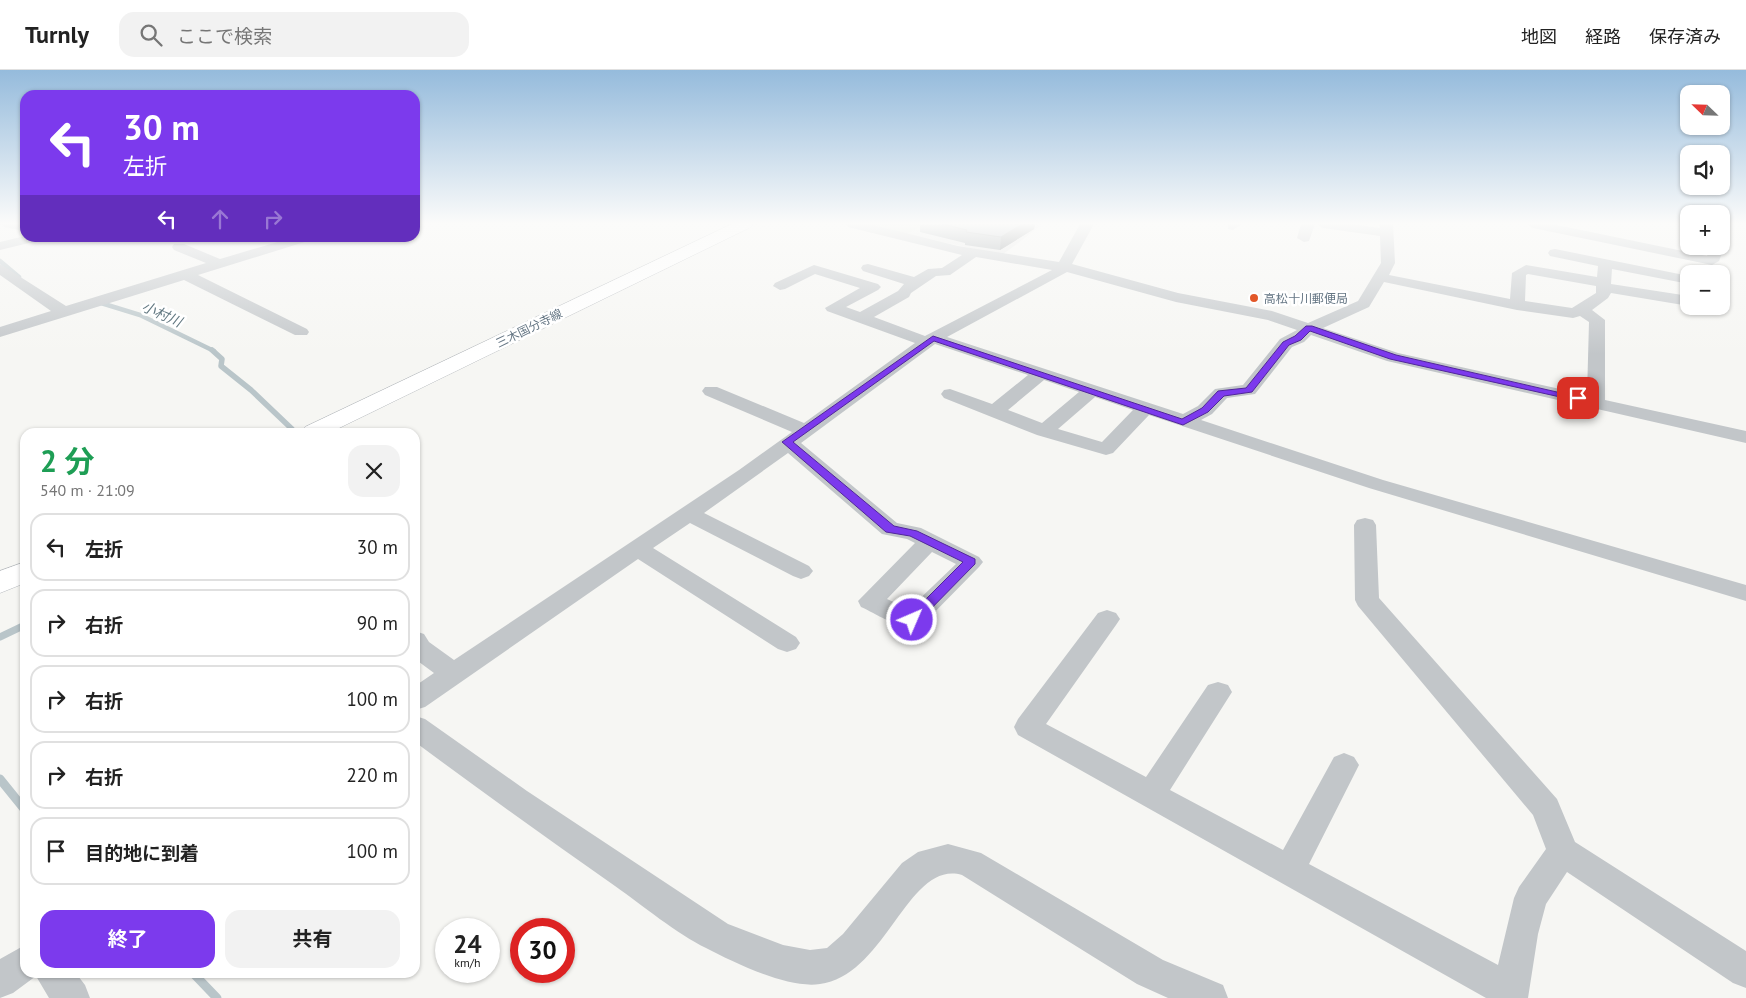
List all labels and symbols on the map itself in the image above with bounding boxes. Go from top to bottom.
north arrow [1680,85,1730,135]
place label: 高松十川郵便局 [1264,291,1348,306]
marker: 高松十川郵便局 [1248,292,1260,304]
water label: 小村川 [139,297,187,332]
street label: 三木国分寺線 [493,305,565,351]
pin [1557,377,1599,419]
position arrow [885,593,937,645]
speed limit sign: 30 [510,918,575,983]

